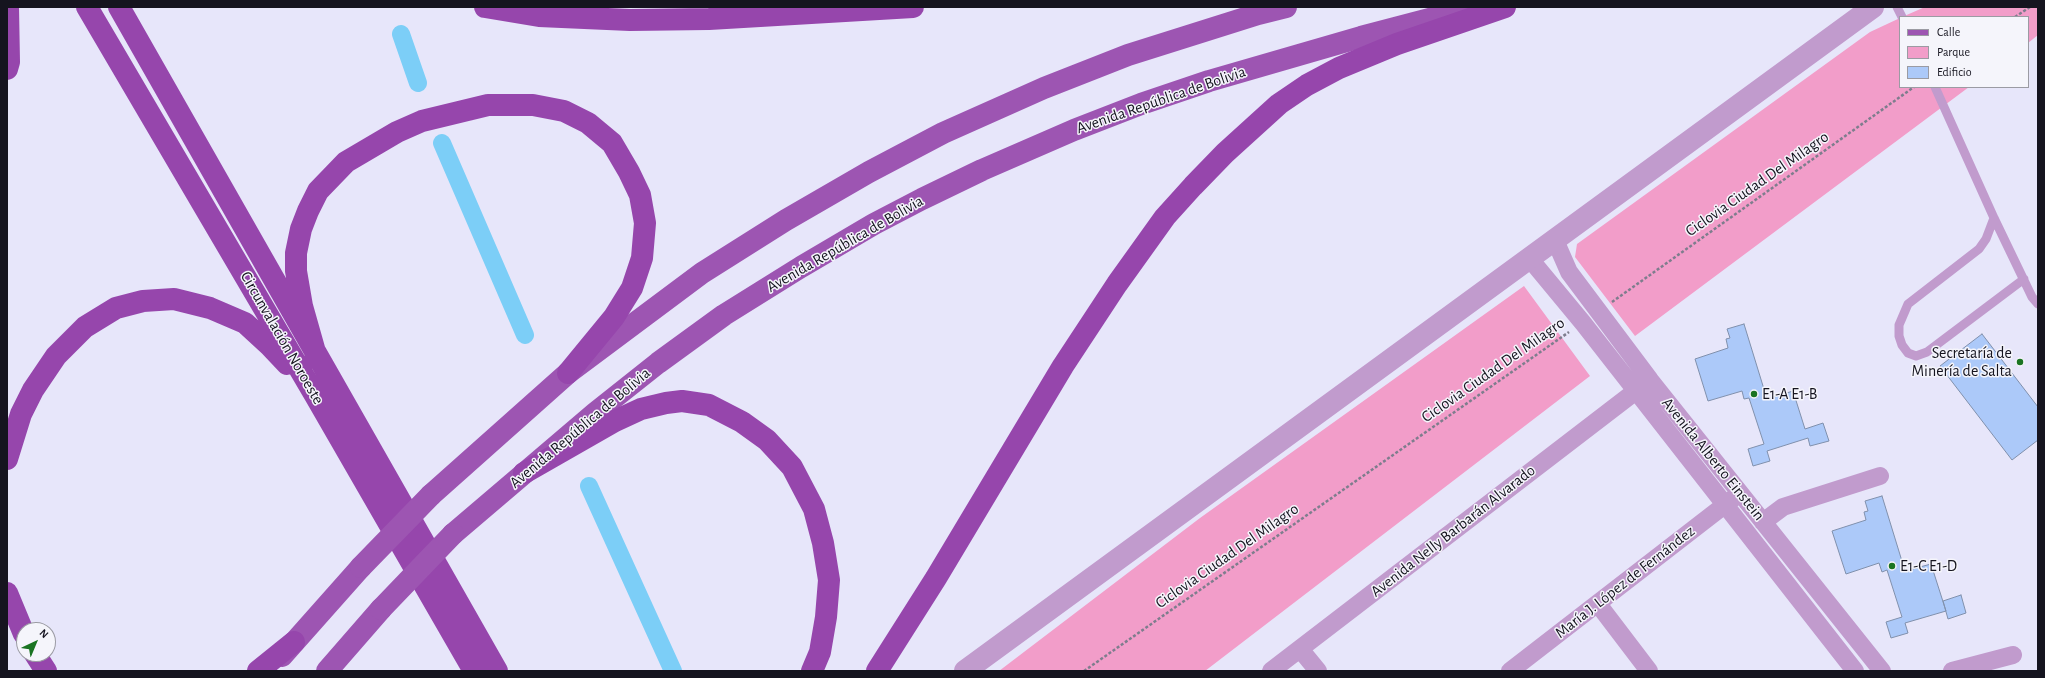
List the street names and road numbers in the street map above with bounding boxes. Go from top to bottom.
street label: Avenida República de Bolivia [1074,62,1248,138]
street label: Ciclovia Ciudad Del Milagro [1682,127,1832,241]
street label: Avenida República de Bolivia [763,191,927,297]
street label: Circunvalación Noroeste [236,268,328,408]
street label: Ciclovia Ciudad Del Milagro [1418,313,1568,427]
street label: Avenida República de Bolivia [506,363,654,493]
street label: Avenida Alberto Einstein [1657,394,1769,524]
street label: Avenida Nelly Barbarán Alvarado [1367,461,1539,601]
street label: Ciclovia Ciudad Del Milagro [1152,499,1302,613]
street label: María J. López de Fernández [1551,522,1699,642]

